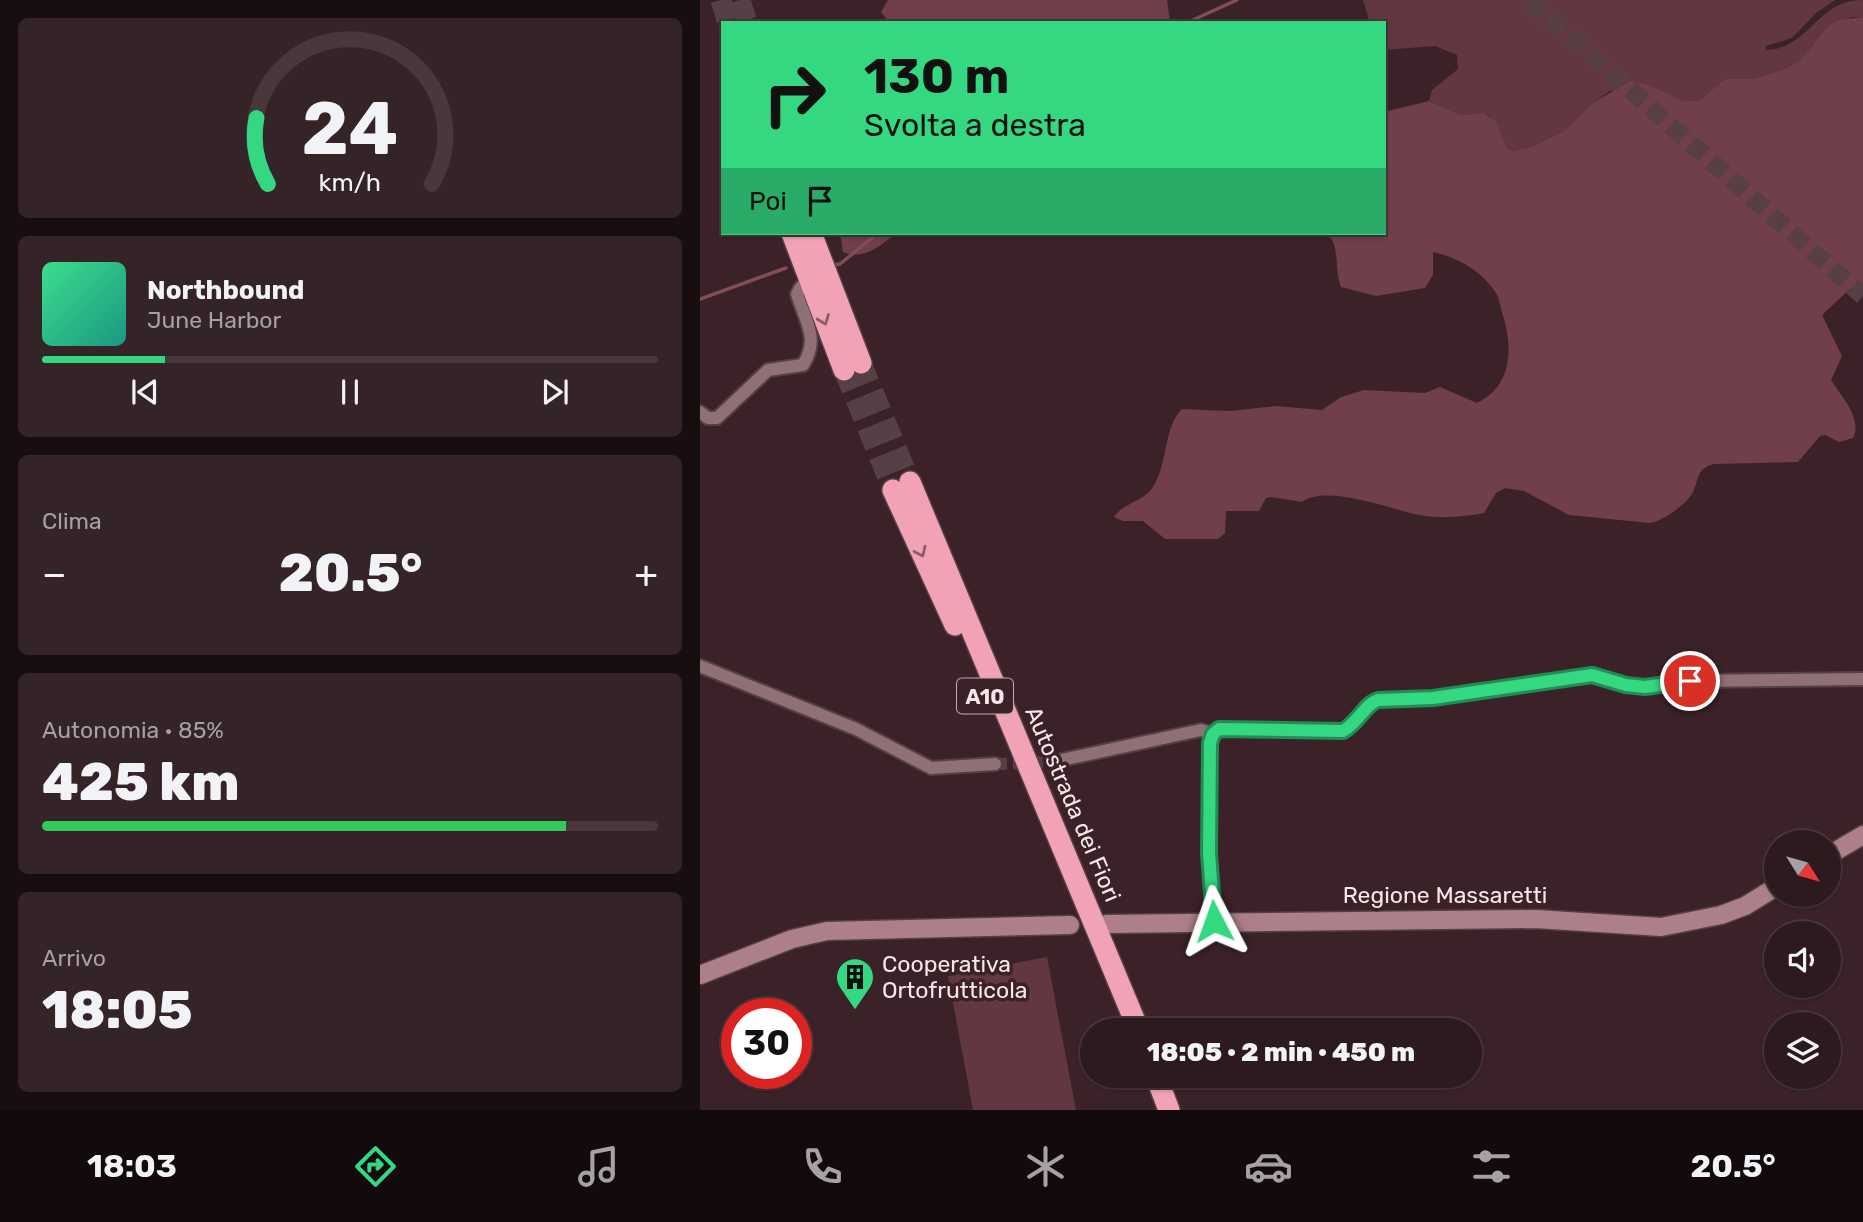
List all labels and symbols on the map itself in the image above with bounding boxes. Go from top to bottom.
one-way arrow [816,313,830,325]
one-way arrow [913,545,927,557]
pin [1660,651,1720,711]
road number: A10 [957,678,1013,714]
street label: Autostrada dei Fiori [1019,702,1127,906]
north arrow [1764,830,1841,906]
street label: Regione Massaretti [1343,881,1547,909]
position arrow [1177,884,1251,958]
place label: Cooperativa Ortofrutticola [882,950,1028,1004]
building icon: Cooperativa Ortofrutticola [834,956,876,1011]
speed limit sign: 30 [721,998,812,1089]

